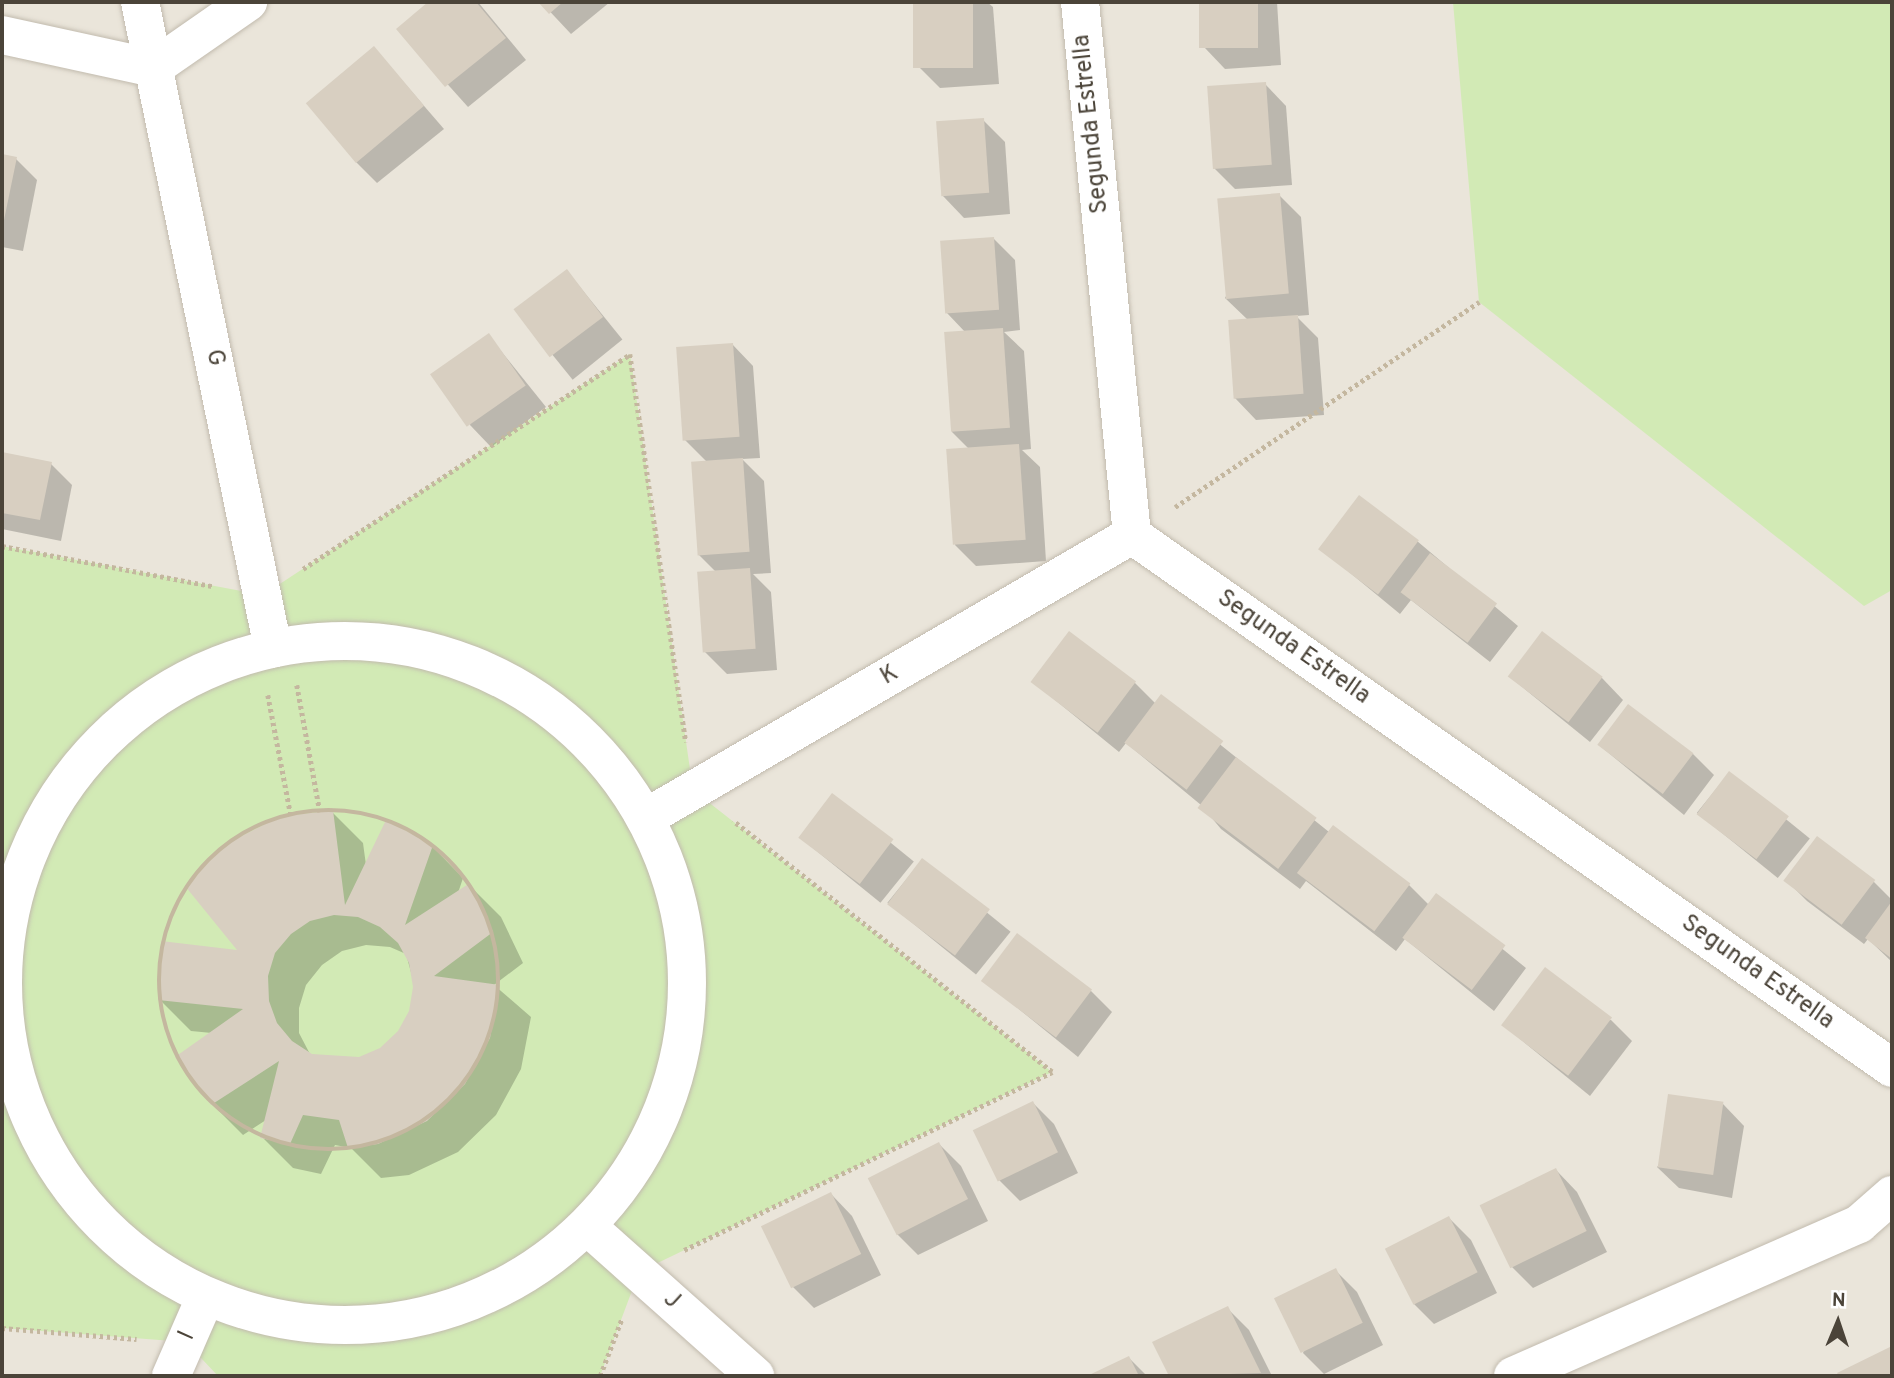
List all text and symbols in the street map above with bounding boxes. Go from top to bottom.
street label: Segunda Estrella [1068,33,1116,215]
street label: G [198,347,230,369]
street label: Segunda Estrella [1211,585,1375,711]
street label: K [876,660,904,692]
street label: Segunda Estrella [1675,910,1839,1036]
street label: J [656,1286,686,1316]
north arrow [1803,1287,1873,1357]
text: N [1831,1289,1846,1313]
street label: I [173,1327,203,1345]

